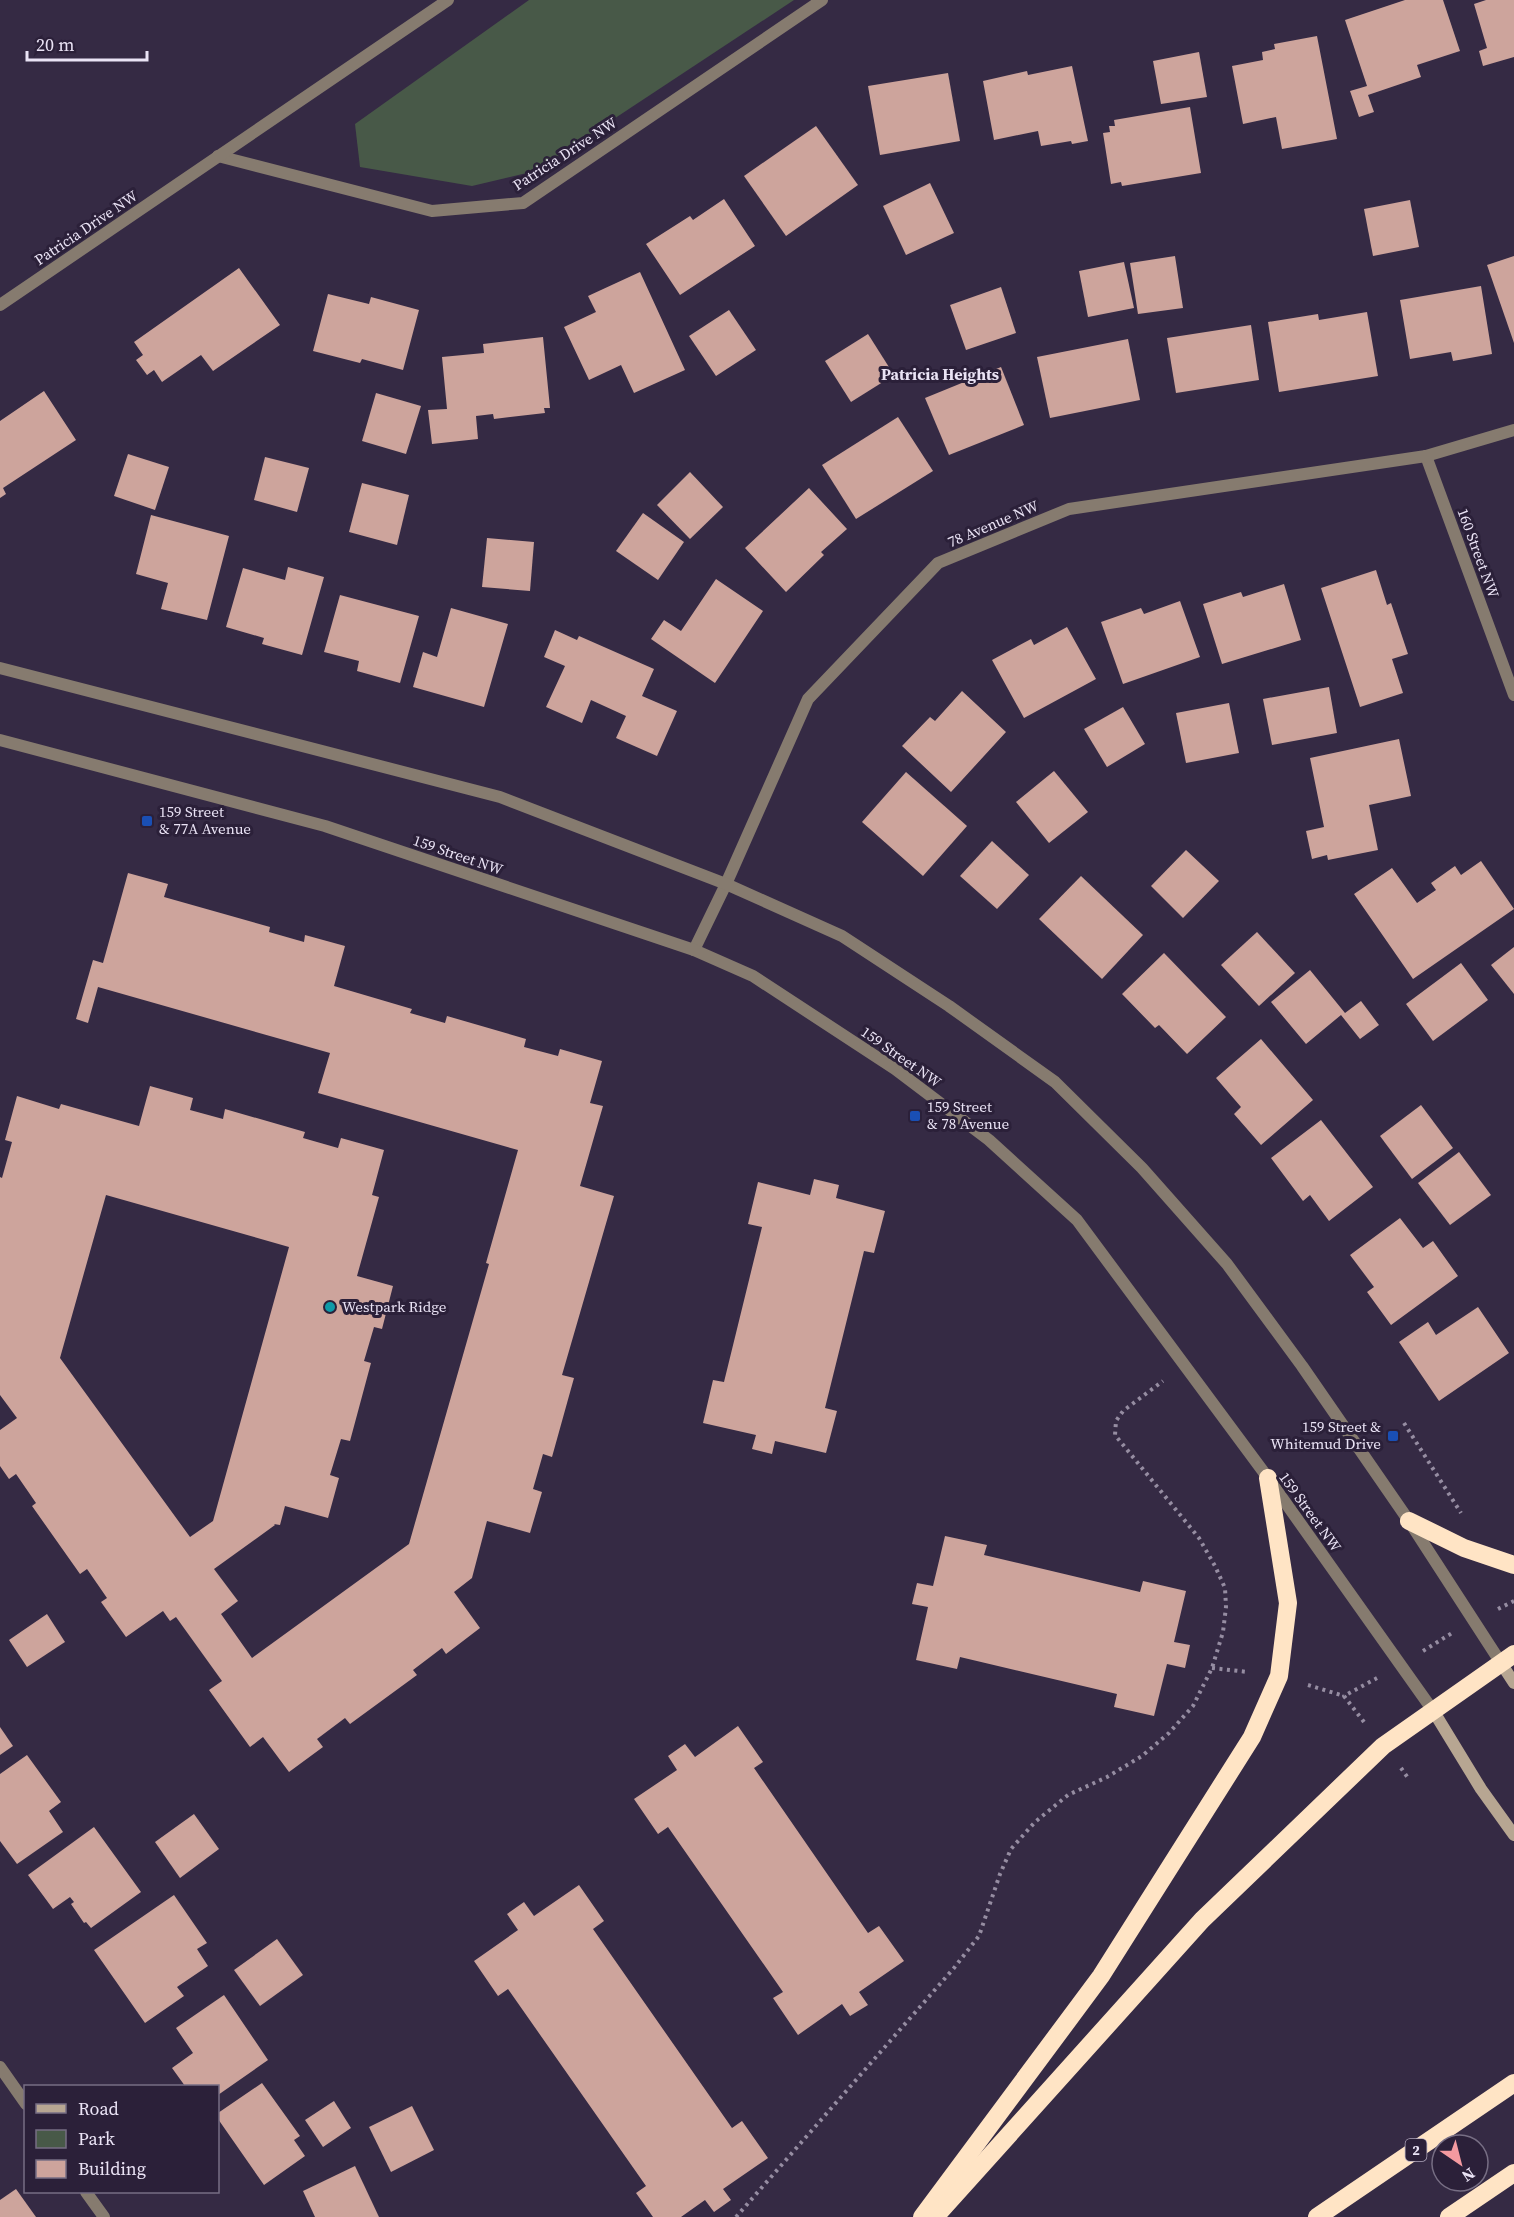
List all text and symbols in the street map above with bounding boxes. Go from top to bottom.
scale bar [27,24,147,62]
text: 20 m [36,32,74,57]
street label: Patricia Drive NW [509,112,621,195]
street label: Patricia Drive NW [30,185,142,270]
district label: Patricia Heights [881,363,999,385]
street label: 78 Avenue NW [944,495,1042,552]
street label: 160 Street NW [1453,505,1505,601]
place label: 159 Street & 77A Avenue [159,801,251,839]
marker: 159 Street & 77A Avenue [140,814,154,828]
street label: 159 Street NW [410,829,506,880]
street label: 159 Street NW [857,1021,946,1092]
place label: 159 Street & 78 Avenue [927,1096,1009,1134]
marker: 159 Street & 78 Avenue [908,1109,922,1123]
place label: Westpark Ridge [342,1296,447,1317]
marker: Westpark Ridge [323,1300,337,1314]
place label: 159 Street & Whitemud Drive [1270,1416,1381,1454]
marker: 159 Street & Whitemud Drive [1386,1429,1400,1443]
street label: 159 Street NW [1274,1468,1347,1556]
legend [24,2085,219,2193]
text: Road [78,2096,119,2121]
text: Park [78,2126,115,2151]
north arrow [1430,2133,1490,2193]
road number: 2 [1406,2139,1426,2161]
text: Building [78,2156,146,2181]
text: N [1457,2163,1480,2188]

